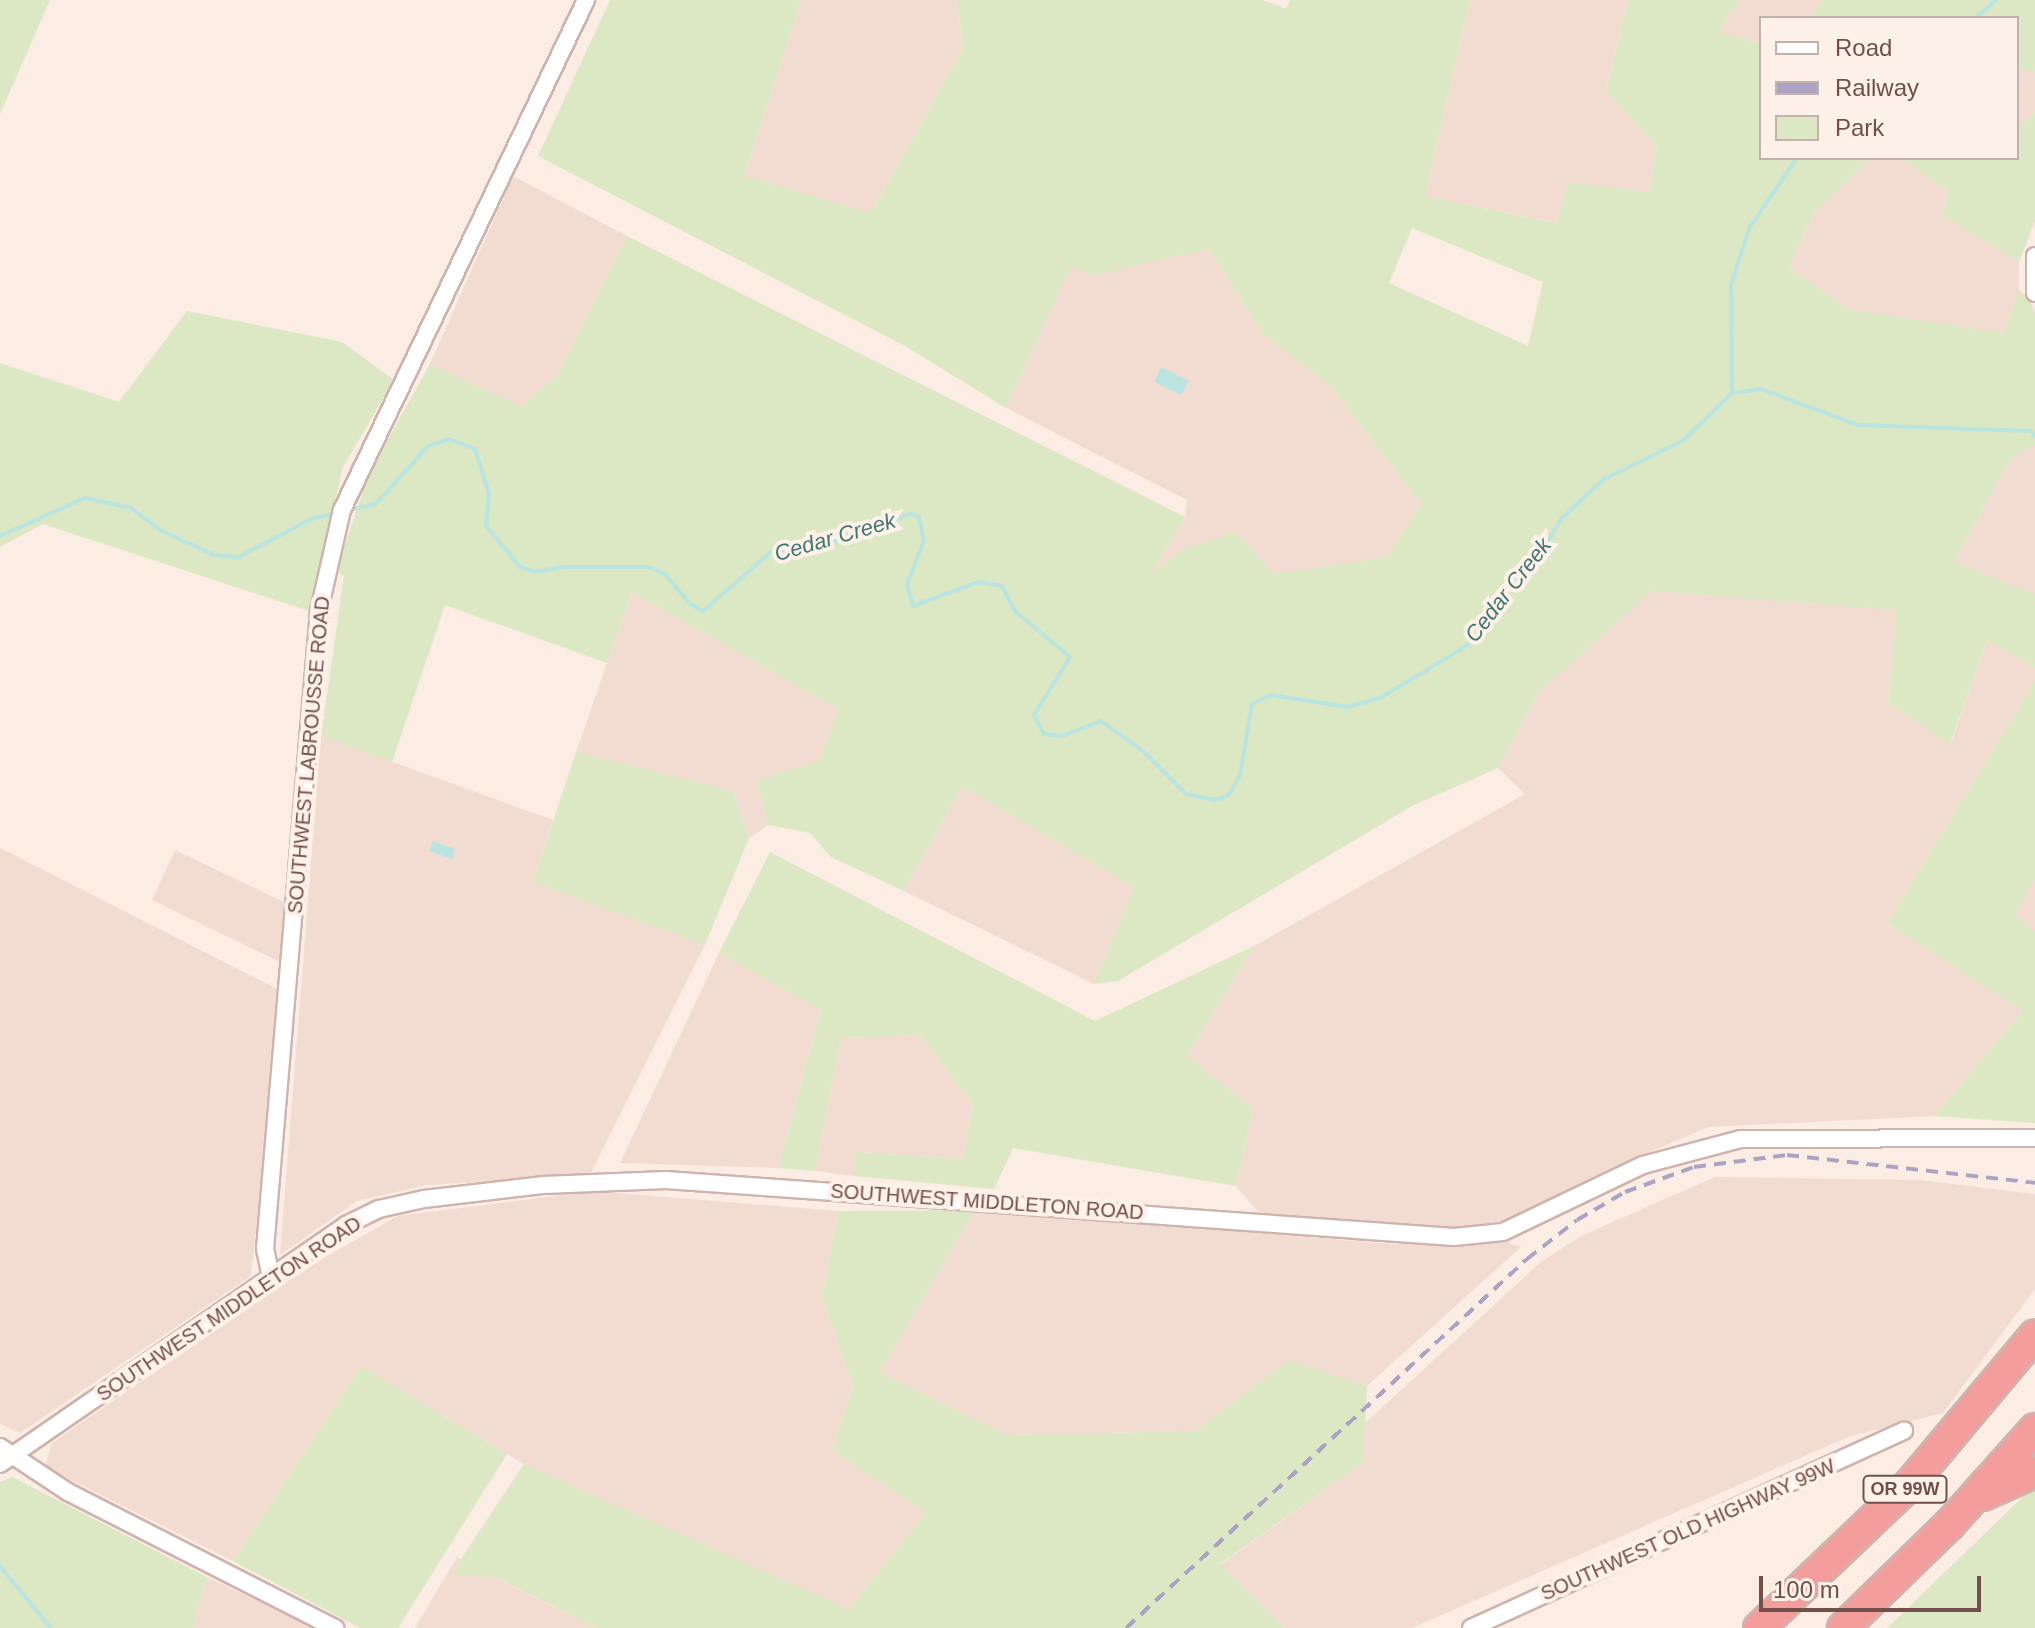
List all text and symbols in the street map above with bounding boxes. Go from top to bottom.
legend [1759,16,2019,160]
text: Road [1835,34,1892,61]
text: Railway [1835,74,1919,101]
text: Park [1835,114,1884,141]
water label: Cedar Creek [771,507,899,567]
water label: Cedar Creek [1459,533,1557,647]
street label: SOUTHWEST LABROUSSE ROAD [283,595,335,915]
street label: SOUTHWEST MIDDLETON ROAD [829,1179,1145,1225]
street label: SOUTHWEST MIDDLETON ROAD [92,1211,366,1407]
street label: SOUTHWEST OLD HIGHWAY 99W [1537,1454,1839,1606]
road number: OR 99W [1861,1475,1949,1503]
scale bar [1763,1560,1985,1610]
text: 100 m [1773,1576,1840,1603]

